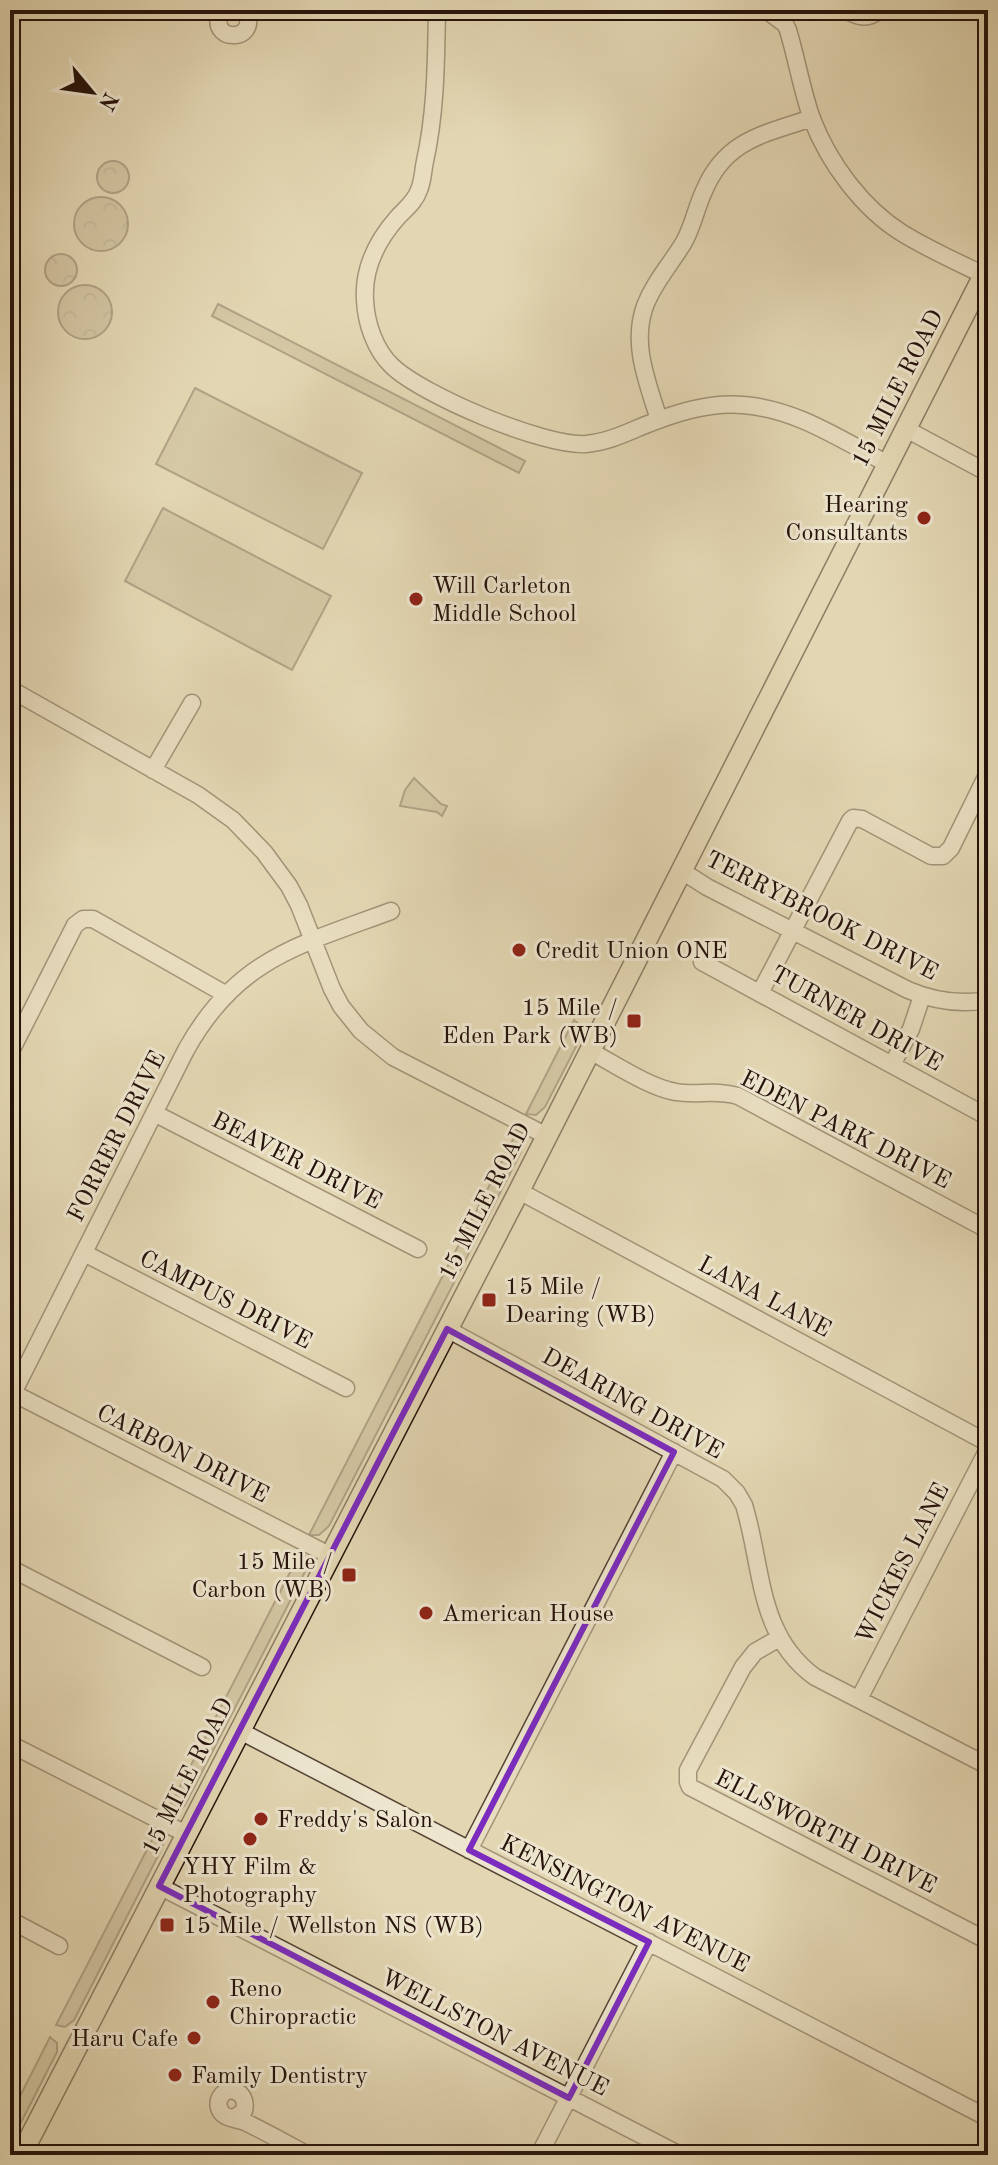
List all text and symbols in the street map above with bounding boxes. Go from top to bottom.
north arrow [52,52,132,132]
text: N [94,88,121,114]
street label: 15 MILE ROAD [849,306,949,471]
place label: Hearing Consultants [785,494,908,546]
marker: Hearing Consultants [915,509,933,527]
place label: Will Carleton Middle School [432,575,577,627]
marker: Will Carleton Middle School [407,590,425,608]
street label: TERRYBROOK DRIVE [701,848,941,986]
place label: Credit Union ONE [535,940,728,964]
marker: Credit Union ONE [510,941,528,959]
street label: TURNER DRIVE [766,963,946,1077]
place label: 15 Mile / Eden Park (WB) [442,997,618,1049]
marker: 15 Mile / Eden Park (WB) [625,1012,643,1030]
street label: FORRER DRIVE [64,1048,171,1226]
street label: EDEN PARK DRIVE [736,1067,954,1194]
street label: BEAVER DRIVE [207,1109,385,1215]
street label: 15 MILE ROAD [436,1119,536,1284]
street label: CAMPUS DRIVE [135,1247,315,1355]
street label: LANA LANE [694,1253,834,1343]
place label: 15 Mile / Dearing (WB) [505,1276,656,1328]
marker: 15 Mile / Dearing (WB) [480,1291,498,1309]
street label: DEARING DRIVE [537,1345,727,1464]
street label: CARBON DRIVE [92,1401,272,1508]
street label: WICKES LANE [853,1480,955,1648]
place label: 15 Mile / Carbon (WB) [191,1551,333,1603]
marker: 15 Mile / Carbon (WB) [340,1566,358,1584]
place label: American House [442,1603,614,1627]
marker: American House [417,1604,435,1622]
street label: 15 MILE ROAD [139,1694,239,1859]
street label: ELLSWORTH DRIVE [711,1766,940,1899]
place label: Freddy's Salon [277,1809,433,1833]
marker: Freddy's Salon [252,1810,270,1828]
marker: YHY Film & Photography [241,1830,259,1848]
street label: KENSINGTON AVENUE [496,1832,752,1978]
place label: YHY Film & Photography [183,1856,318,1908]
place label: 15 Mile / Wellston NS (WB) [183,1915,484,1939]
marker: 15 Mile / Wellston NS (WB) [158,1916,176,1934]
street label: WELLSTON AVENUE [377,1966,612,2102]
place label: Reno Chiropractic [229,1978,356,2030]
marker: Reno Chiropractic [204,1993,222,2011]
place label: Haru Cafe [71,2028,178,2052]
marker: Haru Cafe [185,2029,203,2047]
place label: Family Dentistry [191,2065,368,2089]
marker: Family Dentistry [166,2066,184,2084]

